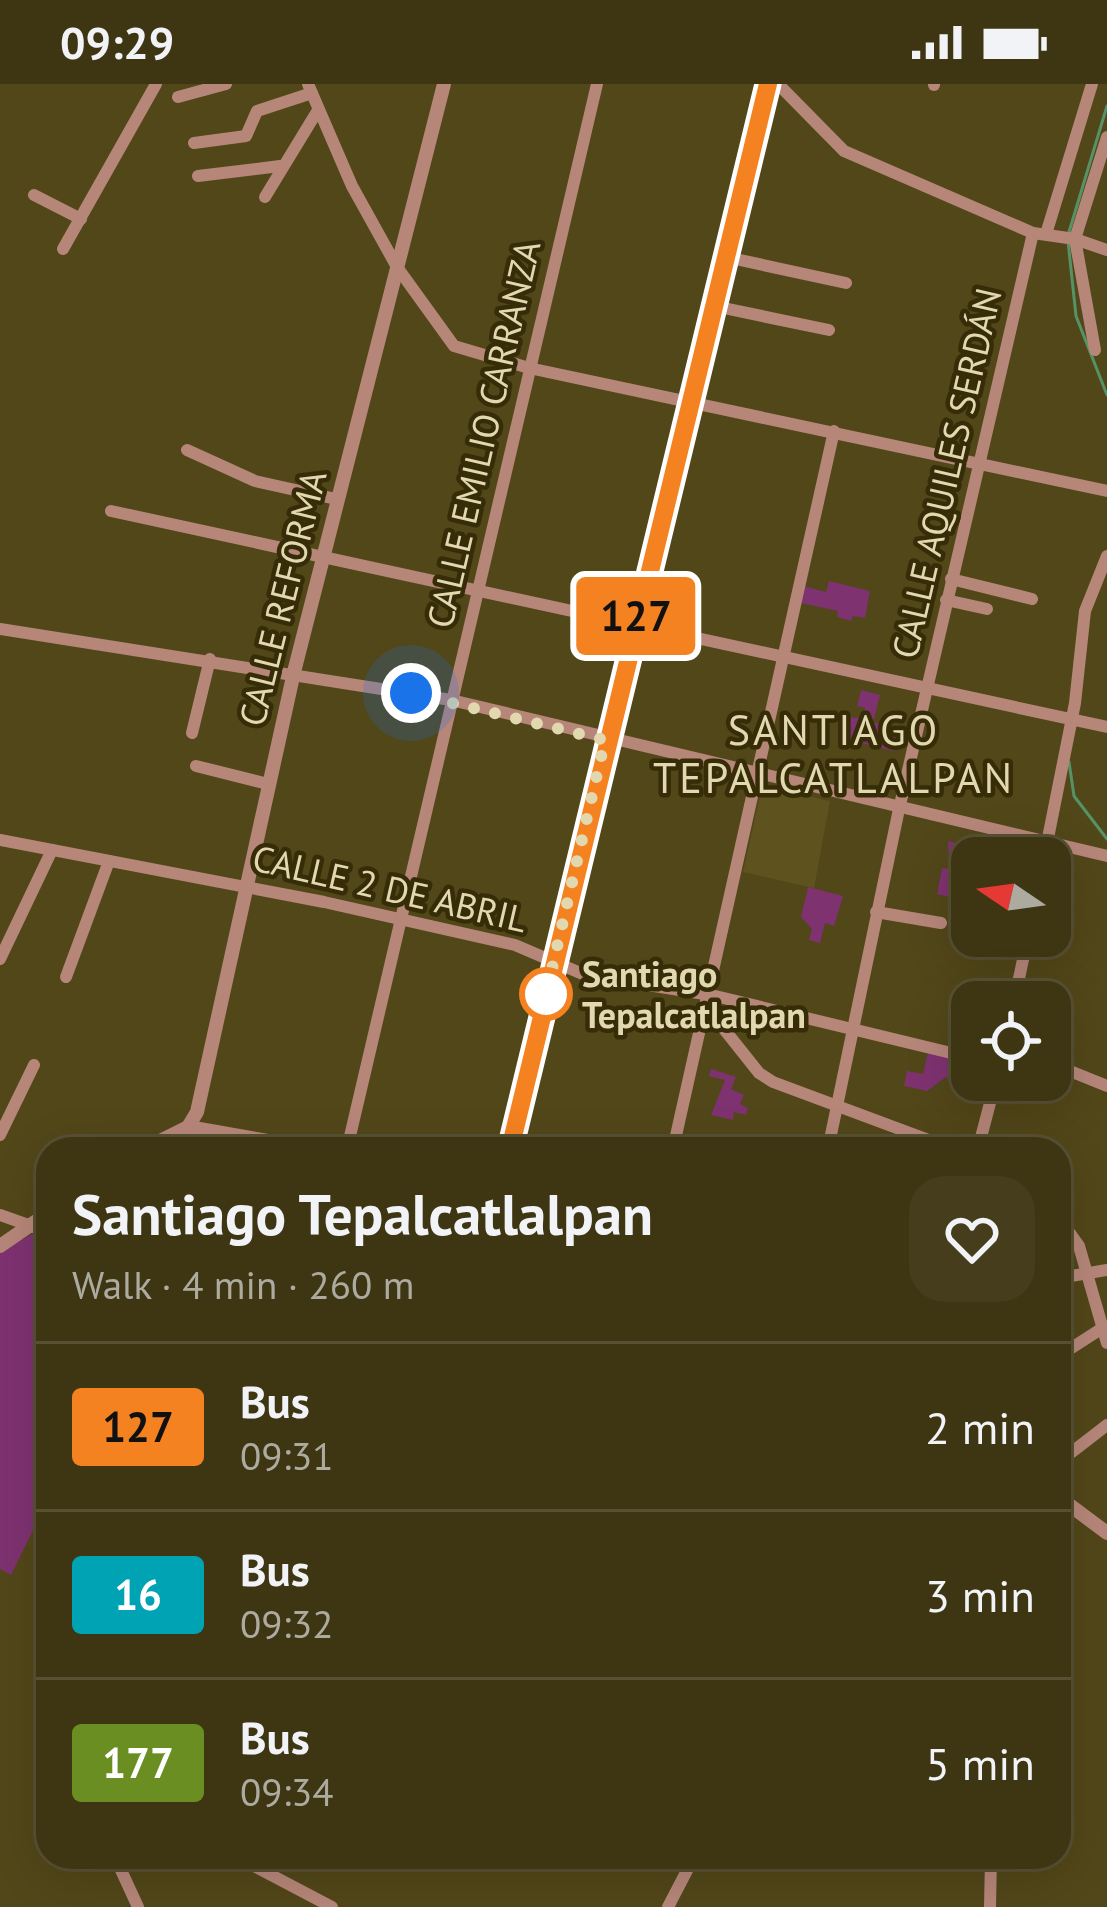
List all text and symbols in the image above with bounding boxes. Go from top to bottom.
text: 09:29 [60,13,174,71]
street label: CALLE EMILIO CARRANZA [416,236,550,632]
street label: CALLE AQUILES SERDÁN [881,283,1011,663]
street label: CALLE REFORMA [228,465,336,731]
line badge: 127 [567,577,705,655]
text: 127 [600,588,672,643]
your location [381,663,441,723]
district label: SANTIAGO TEPALCATLALPAN [653,702,1015,805]
street label: CALLE 2 DE ABRIL [248,834,532,942]
north arrow [951,837,1071,957]
map controls [951,837,1071,1101]
place label: Santiago Tepalcatlalpan [582,950,806,1038]
marker: Santiago Tepalcatlalpan [521,969,571,1019]
button: locate [951,981,1071,1101]
button: heart [909,1176,1035,1302]
text: Santiago Tepalcatlalpan [72,1177,653,1251]
text: Walk · 4 min · 260 m [72,1259,414,1310]
text: Bus [240,1372,310,1430]
text: 2 min [925,1398,1035,1456]
text: 127 [102,1399,174,1454]
text: 09:31 [240,1430,334,1481]
text: Bus [240,1540,310,1598]
text: 3 min [925,1566,1035,1624]
text: 16 [114,1567,162,1622]
text: 09:32 [240,1598,334,1649]
text: Bus [240,1708,310,1766]
text: 5 min [925,1734,1035,1792]
text: 177 [102,1735,174,1790]
text: 09:34 [240,1766,334,1817]

